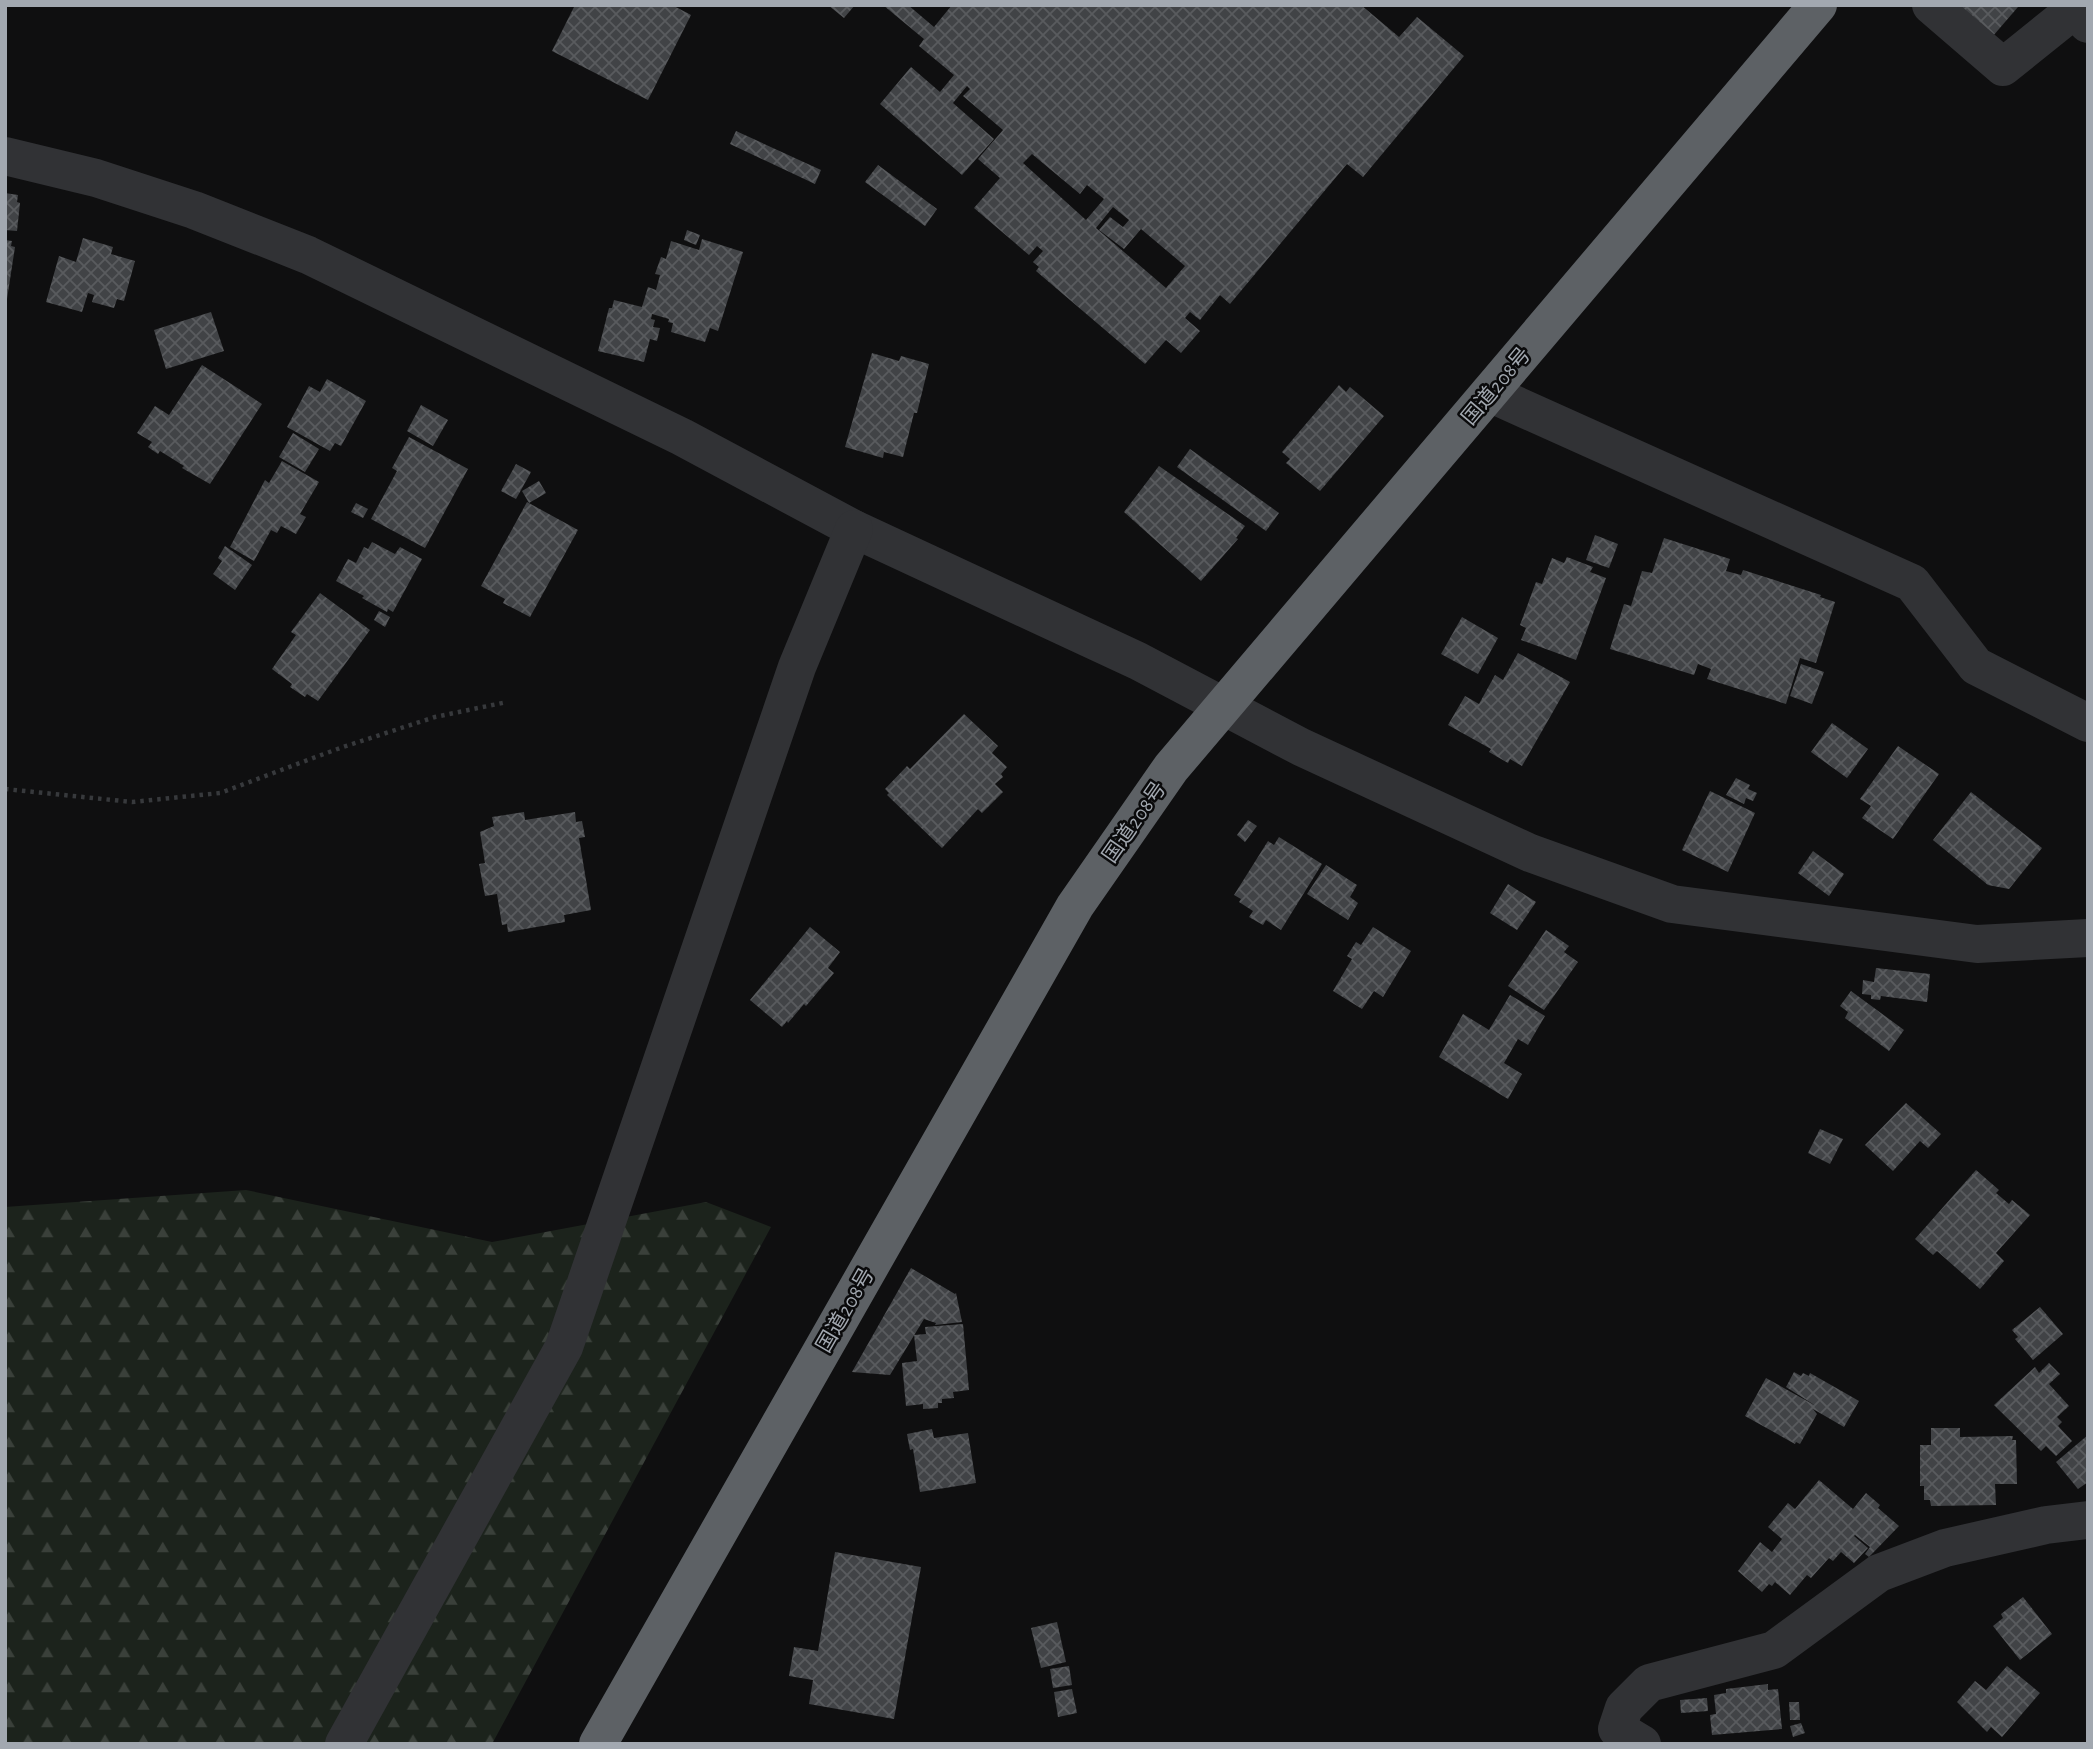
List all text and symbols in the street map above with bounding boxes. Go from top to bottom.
street label: 国道208号 [1457,343,1535,429]
street label: 国道208号 [1098,777,1170,867]
street label: 国道208号 [812,1264,878,1356]

